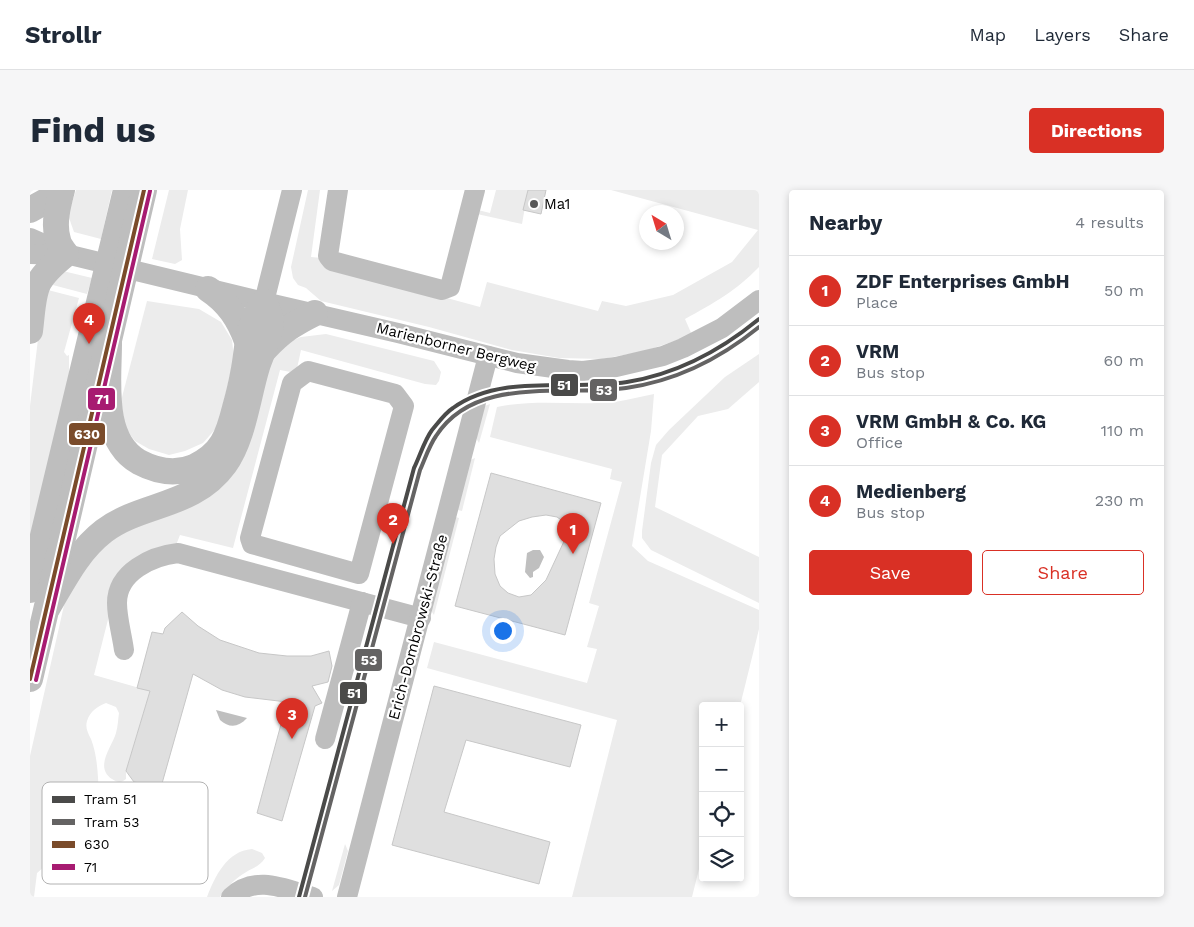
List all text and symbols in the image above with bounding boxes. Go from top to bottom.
text: Strollr [25,21,102,49]
text: Map [969,24,1006,45]
text: Layers [1034,24,1091,45]
text: Share [1119,24,1169,45]
button: Directions [1029,108,1164,153]
text: Find us [30,109,156,151]
place label: Ma1 [544,195,570,213]
marker: Ma1 [528,198,540,210]
north arrow [639,205,684,250]
text: Nearby [809,210,882,235]
text: 4 results [1075,213,1144,232]
text: ZDF Enterprises GmbH [856,270,1070,293]
text: 1 [822,281,828,300]
text: 50 m [1104,281,1144,300]
text: Place [856,293,898,312]
pin: 4 [73,303,105,344]
street label: Marienborner Bergweg [374,318,538,376]
text: VRM [856,340,899,363]
text: 2 [820,351,830,370]
text: 60 m [1104,351,1144,370]
text: Bus stop [856,363,925,382]
line badge: 51 [550,373,579,397]
text: 51 [557,377,571,393]
line badge: 53 [589,378,618,402]
text: 53 [596,382,612,398]
line badge: 71 [87,387,116,411]
text: 71 [95,391,109,407]
text: VRM GmbH & Co. KG [856,410,1046,433]
text: 3 [820,421,830,440]
text: 110 m [1101,421,1144,440]
line badge: 630 [68,422,106,446]
text: 630 [74,426,100,442]
text: Office [856,433,903,452]
text: Medienberg [856,480,966,503]
text: 4 [820,491,830,510]
text: 230 m [1095,491,1144,510]
pin: 2 [377,503,409,544]
text: Bus stop [856,503,925,522]
pin: 1 [557,513,589,554]
street label: Erich-Dombrowski-Straße [385,532,451,722]
button: Save [809,550,972,595]
button: Share [982,550,1144,595]
your location [490,618,516,644]
line badge: 53 [354,648,383,672]
text: 53 [361,652,377,668]
line badge: 51 [339,681,368,705]
text: 51 [347,685,361,701]
pin: 3 [276,698,308,739]
map controls [699,702,744,882]
button: + [699,702,744,747]
button: − [699,747,744,792]
legend [42,782,208,884]
text: Tram 51 [84,791,137,807]
button: locate [699,792,744,837]
text: Tram 53 [84,814,139,830]
text: 630 [84,836,109,852]
button: layers [699,837,744,882]
text: 71 [84,859,97,875]

